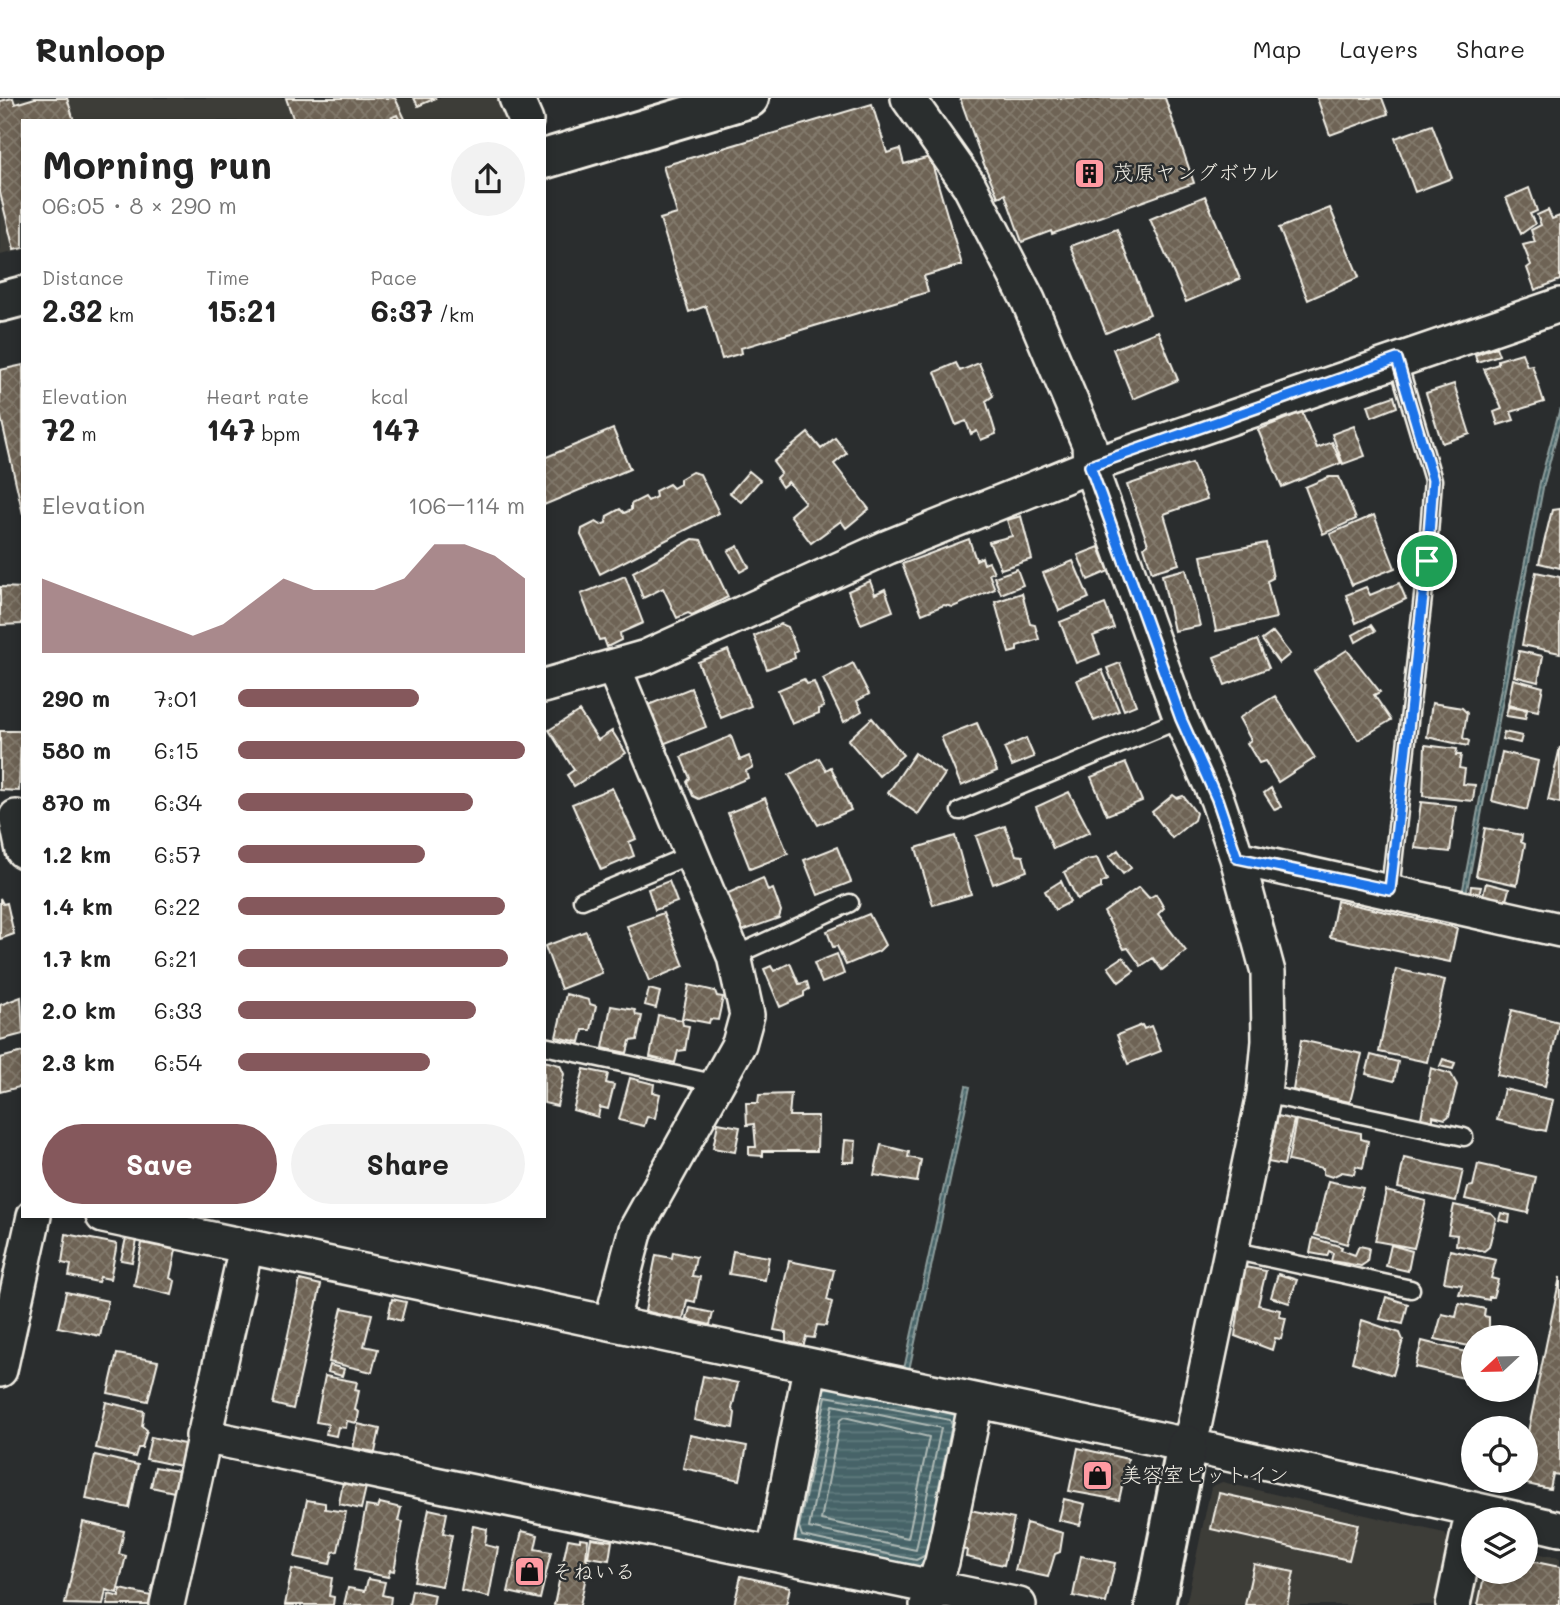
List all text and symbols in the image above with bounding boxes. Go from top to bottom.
text: Runloop [35,27,165,70]
text: Map [1253,33,1301,64]
text: Layers [1339,33,1418,64]
text: Share [1456,33,1525,64]
text: Morning run [42,139,272,189]
button: share [451,142,525,216]
building icon: 茂原ヤングボウル [1073,156,1107,190]
place label: 茂原ヤングボウル [1113,158,1279,185]
text: 06:05 · 8 × 290 m [42,190,237,220]
text: Distance [42,265,124,290]
text: Time [206,265,250,290]
text: Pace [371,265,417,290]
text: 2.32 [42,290,103,330]
text: 15:21 [206,290,277,330]
text: 6:37 [371,290,433,330]
text: km [103,302,134,327]
text: /km [433,302,474,327]
text: Elevation [42,384,127,409]
text: Heart rate [206,384,309,409]
text: kcal [371,384,409,409]
text: 72 [42,409,75,449]
text: 147 [206,409,255,449]
text: 147 [371,409,420,449]
text: m [75,421,97,446]
text: bpm [255,421,300,446]
text: Elevation [42,490,145,520]
text: 106–114 m [408,490,525,520]
pin [1397,531,1457,591]
icon: arrive [1408,542,1446,580]
text: 290 m [42,683,110,713]
text: 7:01 [154,683,198,713]
text: 580 m [42,735,111,765]
text: 6:15 [154,735,199,765]
text: 870 m [42,787,110,817]
text: 6:34 [154,787,202,817]
text: 1.2 km [42,839,111,869]
text: 6:57 [154,839,201,869]
text: 1.4 km [42,891,113,921]
text: 6:22 [154,891,201,921]
text: 1.7 km [42,943,111,973]
text: 6:21 [154,943,198,973]
text: 2.0 km [42,995,116,1025]
text: 6:33 [154,995,202,1025]
text: 2.3 km [42,1047,115,1077]
text: 6:54 [154,1047,202,1077]
button: Save [42,1124,277,1204]
button: Share [291,1124,525,1204]
north arrow [1461,1325,1538,1402]
map controls [1461,1325,1538,1584]
button: locate [1461,1416,1538,1493]
shop icon: 美容室ピットイン [1081,1458,1115,1492]
place label: 美容室ピットイン [1121,1460,1289,1487]
button: layers [1461,1507,1538,1584]
shop icon: そねいる [512,1555,546,1589]
place label: そねいる [552,1557,636,1584]

